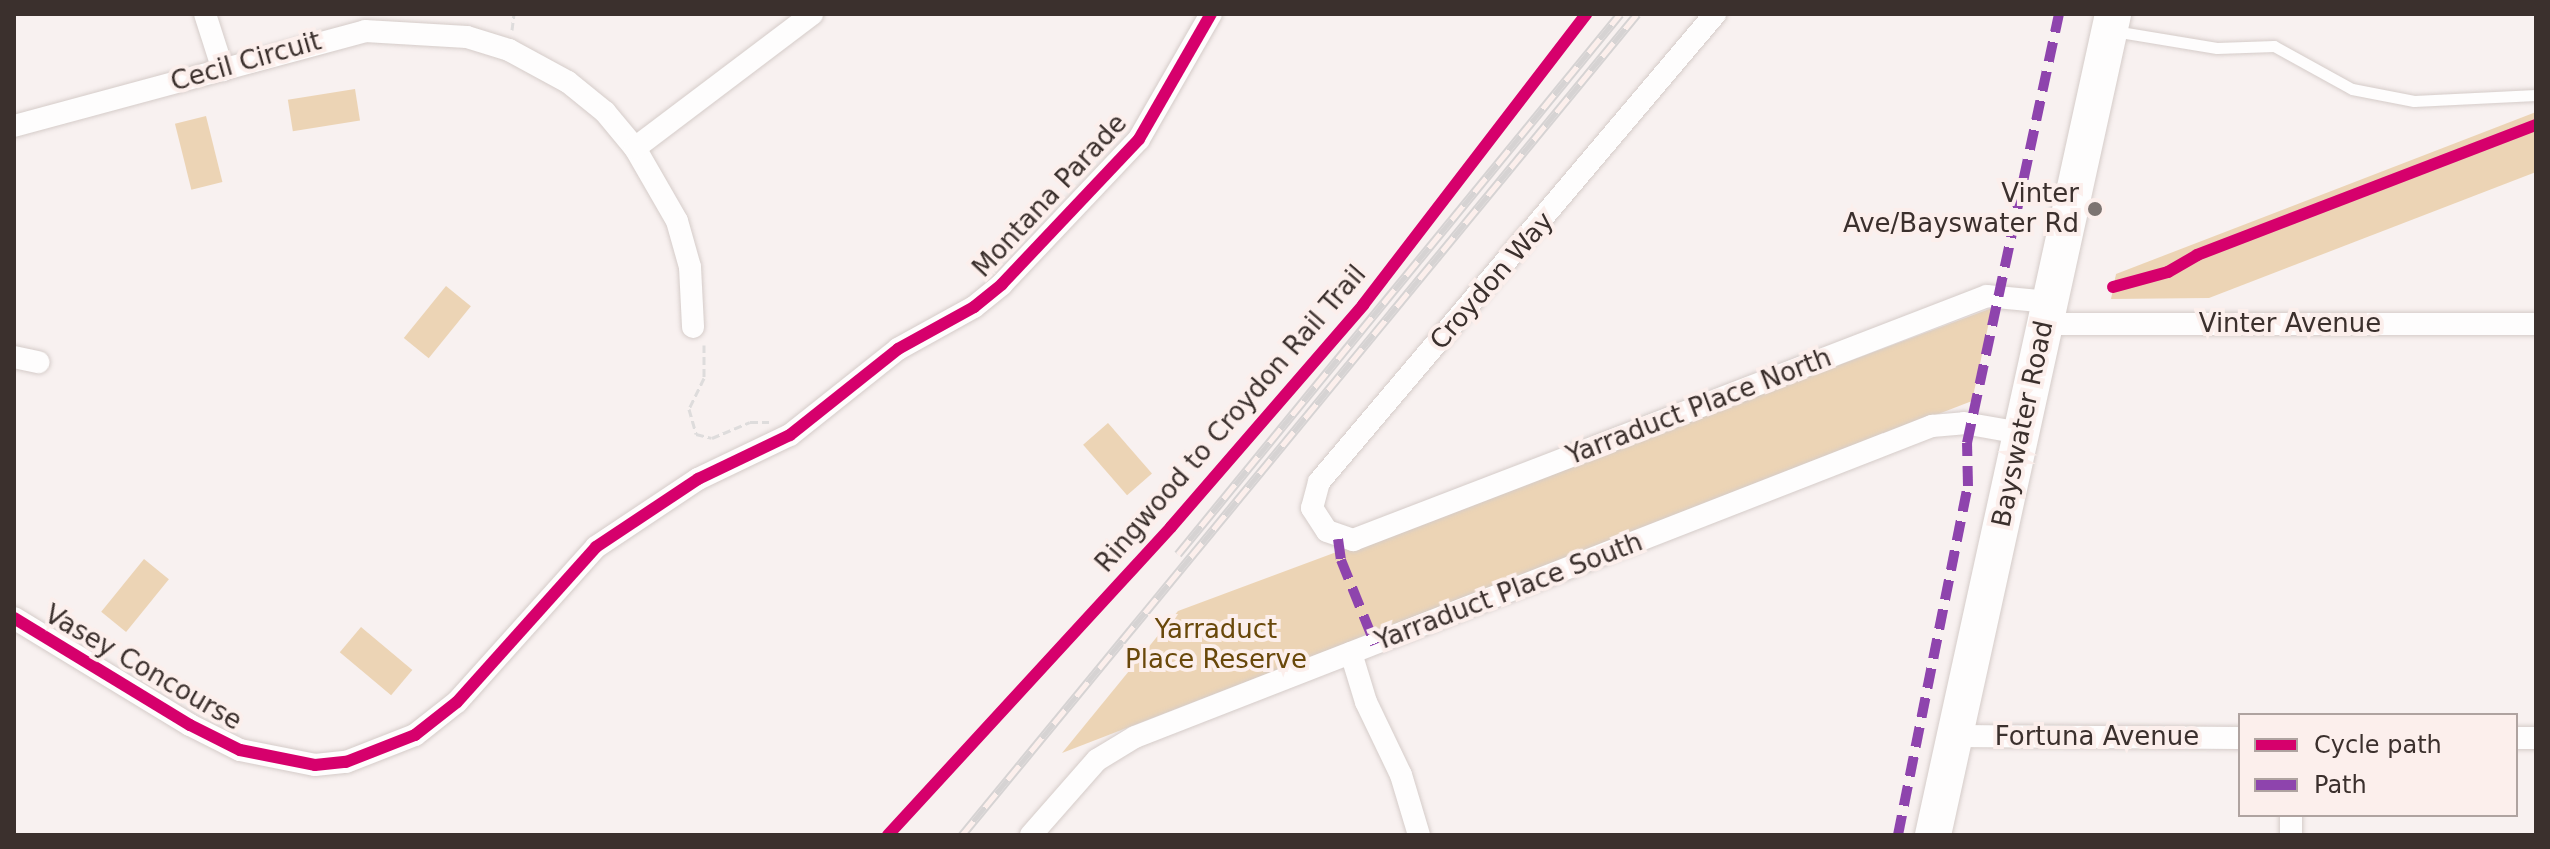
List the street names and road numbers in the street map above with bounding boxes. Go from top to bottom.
street label: Cecil Circuit [167,26,325,98]
street label: Montana Parade [967,108,1133,284]
street label: Croydon Way [1424,206,1560,356]
street label: Ringwood to Croydon Rail Trail [1089,259,1373,579]
street label: Vinter Avenue [2199,308,2381,340]
street label: Bayswater Road [1986,318,2060,530]
street label: Yarraduct Place North [1562,342,1836,472]
street label: Yarraduct Place South [1371,527,1647,657]
street label: Vasey Concourse [39,599,247,737]
street label: Fortuna Avenue [1995,721,2199,753]

